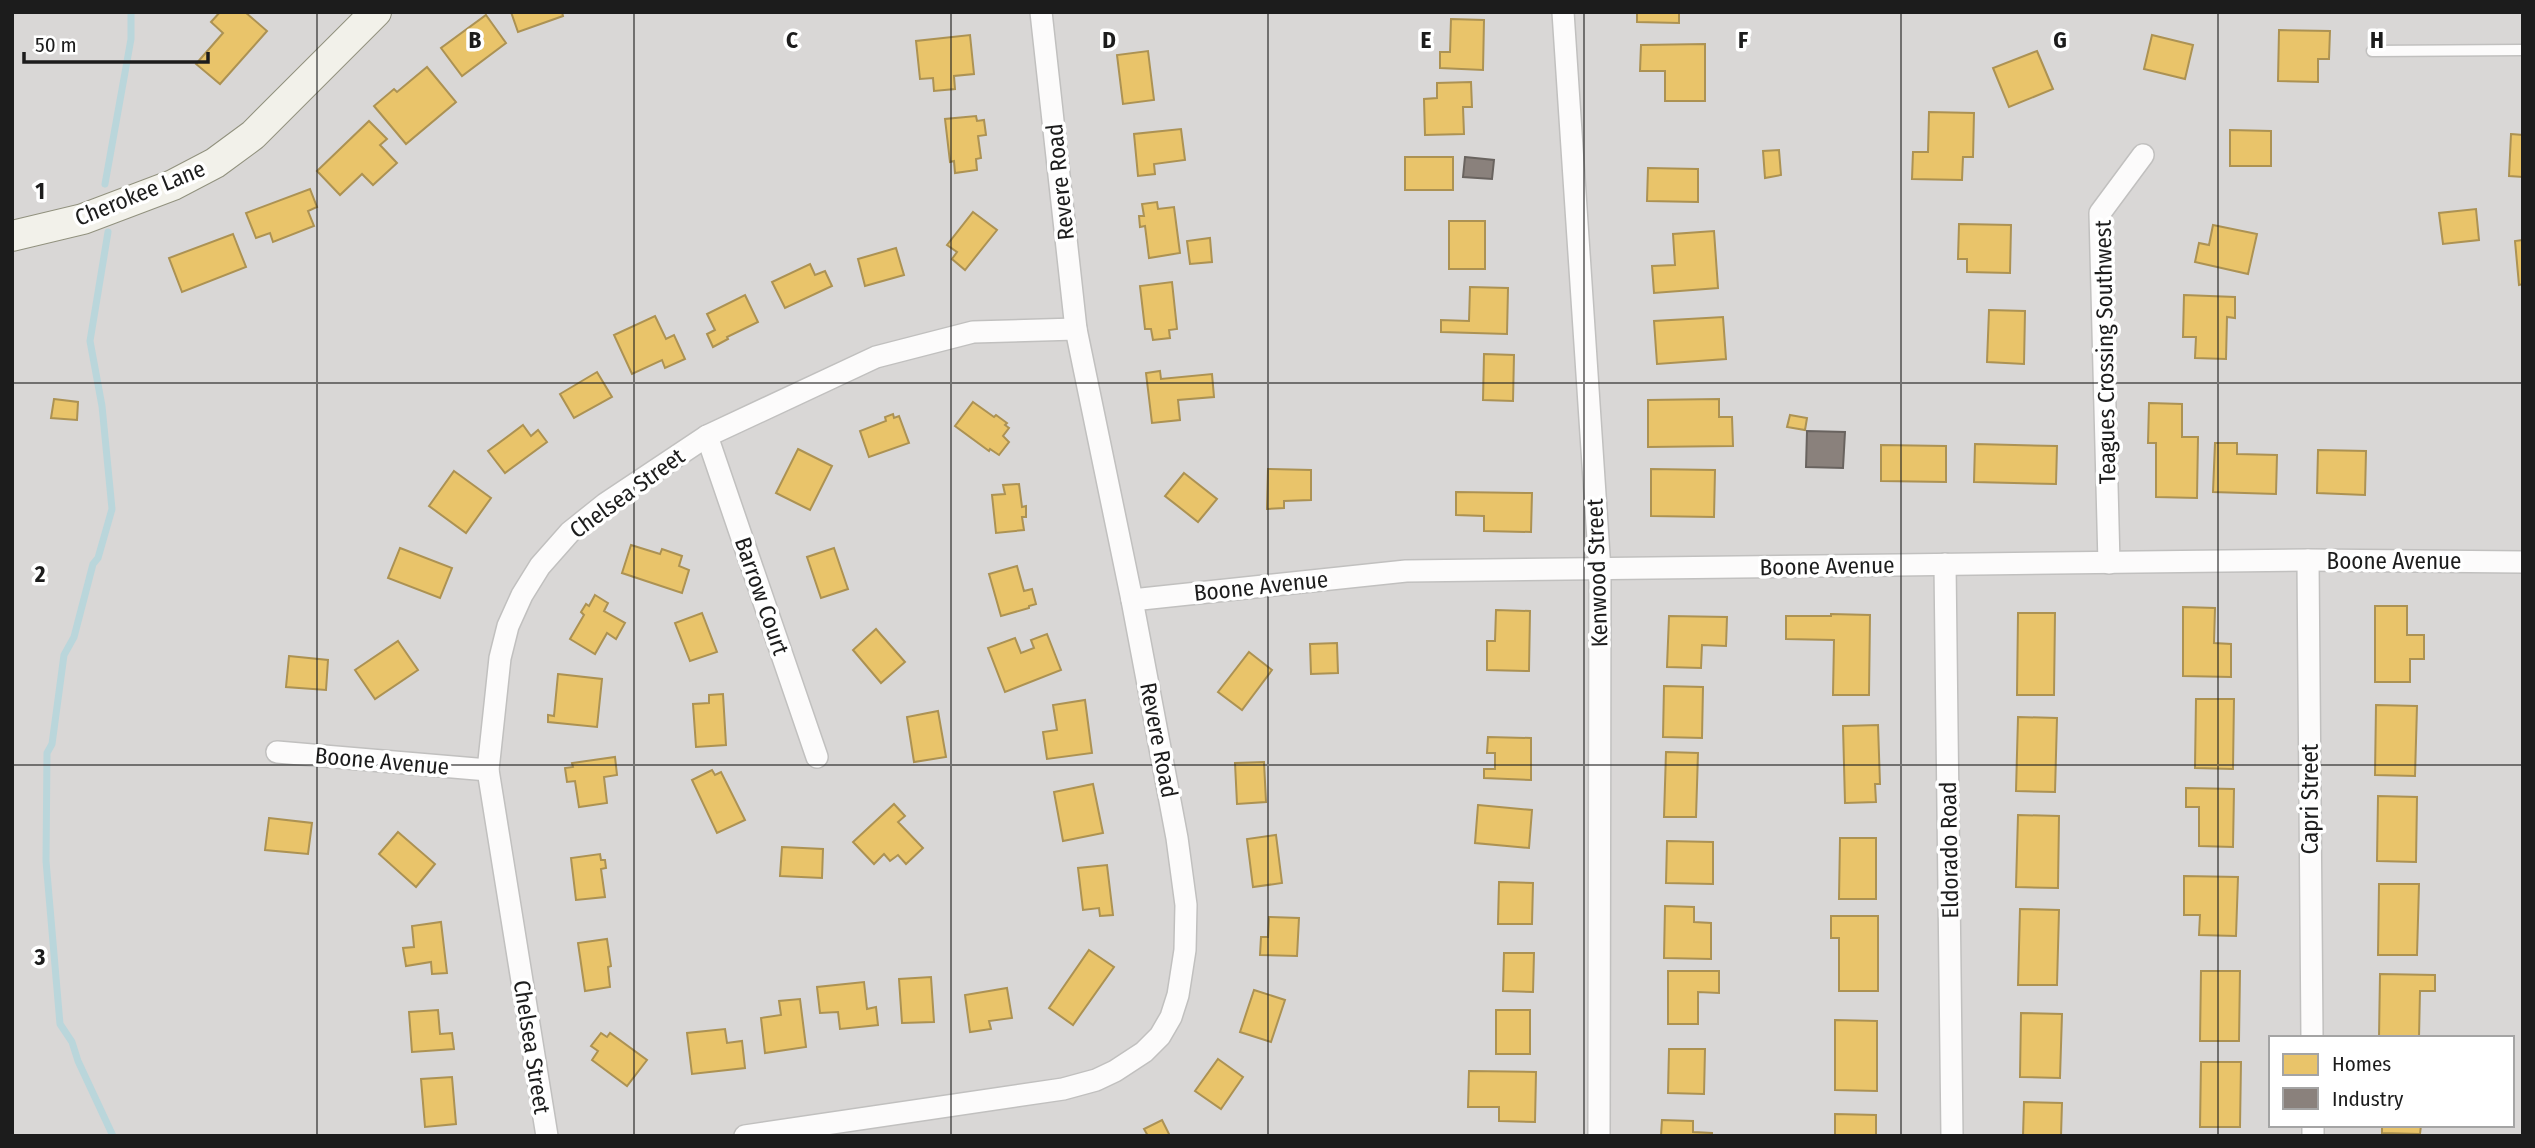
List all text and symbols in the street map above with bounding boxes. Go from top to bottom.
scale bar [24,21,208,65]
text: B [469,26,482,54]
text: C [786,26,798,54]
text: D [1102,26,1116,54]
text: E [1421,26,1432,54]
text: F [1738,26,1748,54]
text: G [2053,26,2067,54]
text: H [2370,26,2384,54]
text: 50 m [35,32,77,58]
street label: Revere Road [1040,122,1080,242]
street label: Cherokee Lane [71,154,209,232]
text: 1 [35,177,45,205]
street label: Teagues Crossing Southwest [2089,219,2121,484]
street label: Chelsea Street [564,442,690,544]
street label: Kenwood Street [1580,498,1614,648]
street label: Barrow Court [729,533,795,659]
street label: Boone Avenue [2327,547,2461,575]
street label: Boone Avenue [1759,551,1895,581]
text: 2 [34,560,46,588]
street label: Boone Avenue [1193,565,1329,607]
street label: Revere Road [1134,680,1184,800]
street label: Boone Avenue [314,741,450,781]
street label: Capri Street [2296,743,2324,854]
street label: Eldorado Road [1934,781,1964,919]
text: 3 [34,943,46,971]
street label: Chelsea Street [508,978,556,1116]
legend [2269,1036,2514,1127]
text: Homes [2332,1051,2391,1077]
text: Industry [2332,1086,2404,1112]

